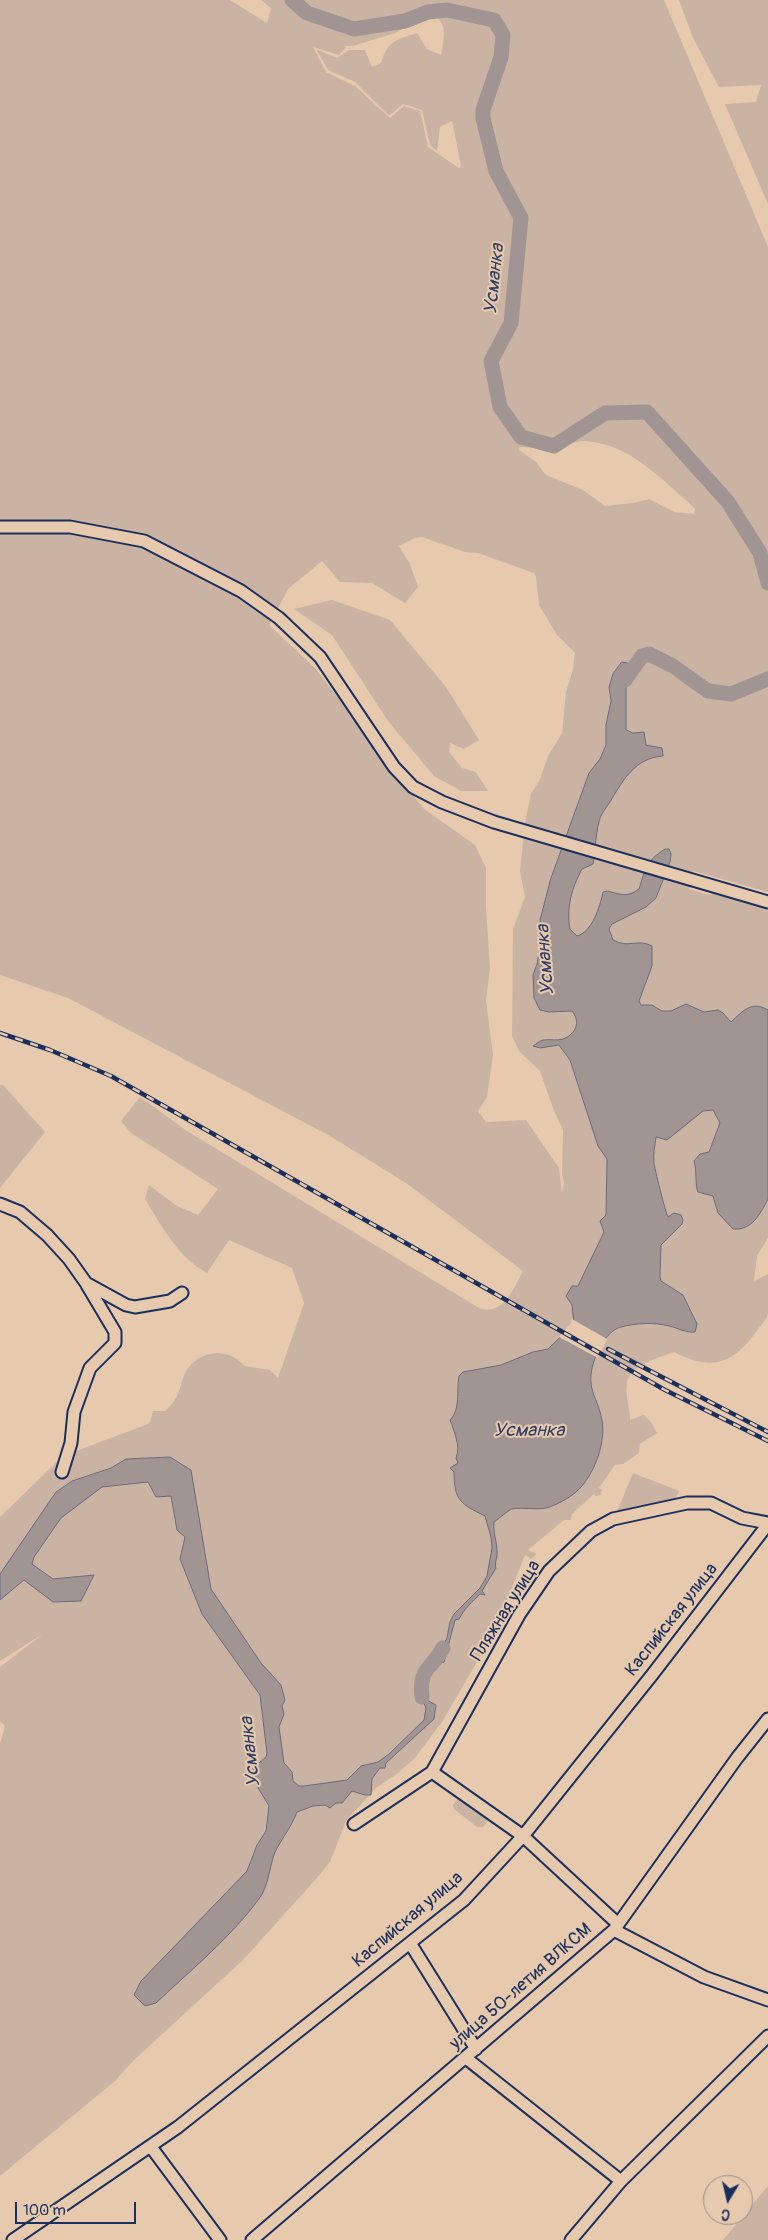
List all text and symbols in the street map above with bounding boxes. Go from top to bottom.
water label: Усманка [480,243,510,315]
water label: Усманка [532,924,560,996]
water label: Усманка [494,1420,564,1442]
street label: Пляжная улица [466,1557,546,1665]
street label: Каспийская улица [621,1559,723,1681]
water label: Усманка [236,1716,266,1788]
street label: Каспийская улица [348,1867,468,1973]
street label: улица 50-летия ВЛКСМ [445,1919,597,2055]
north arrow [703,2175,753,2225]
scale bar [18,2192,139,2224]
text: 100 m [23,2201,66,2220]
text: С [720,2205,731,2223]

